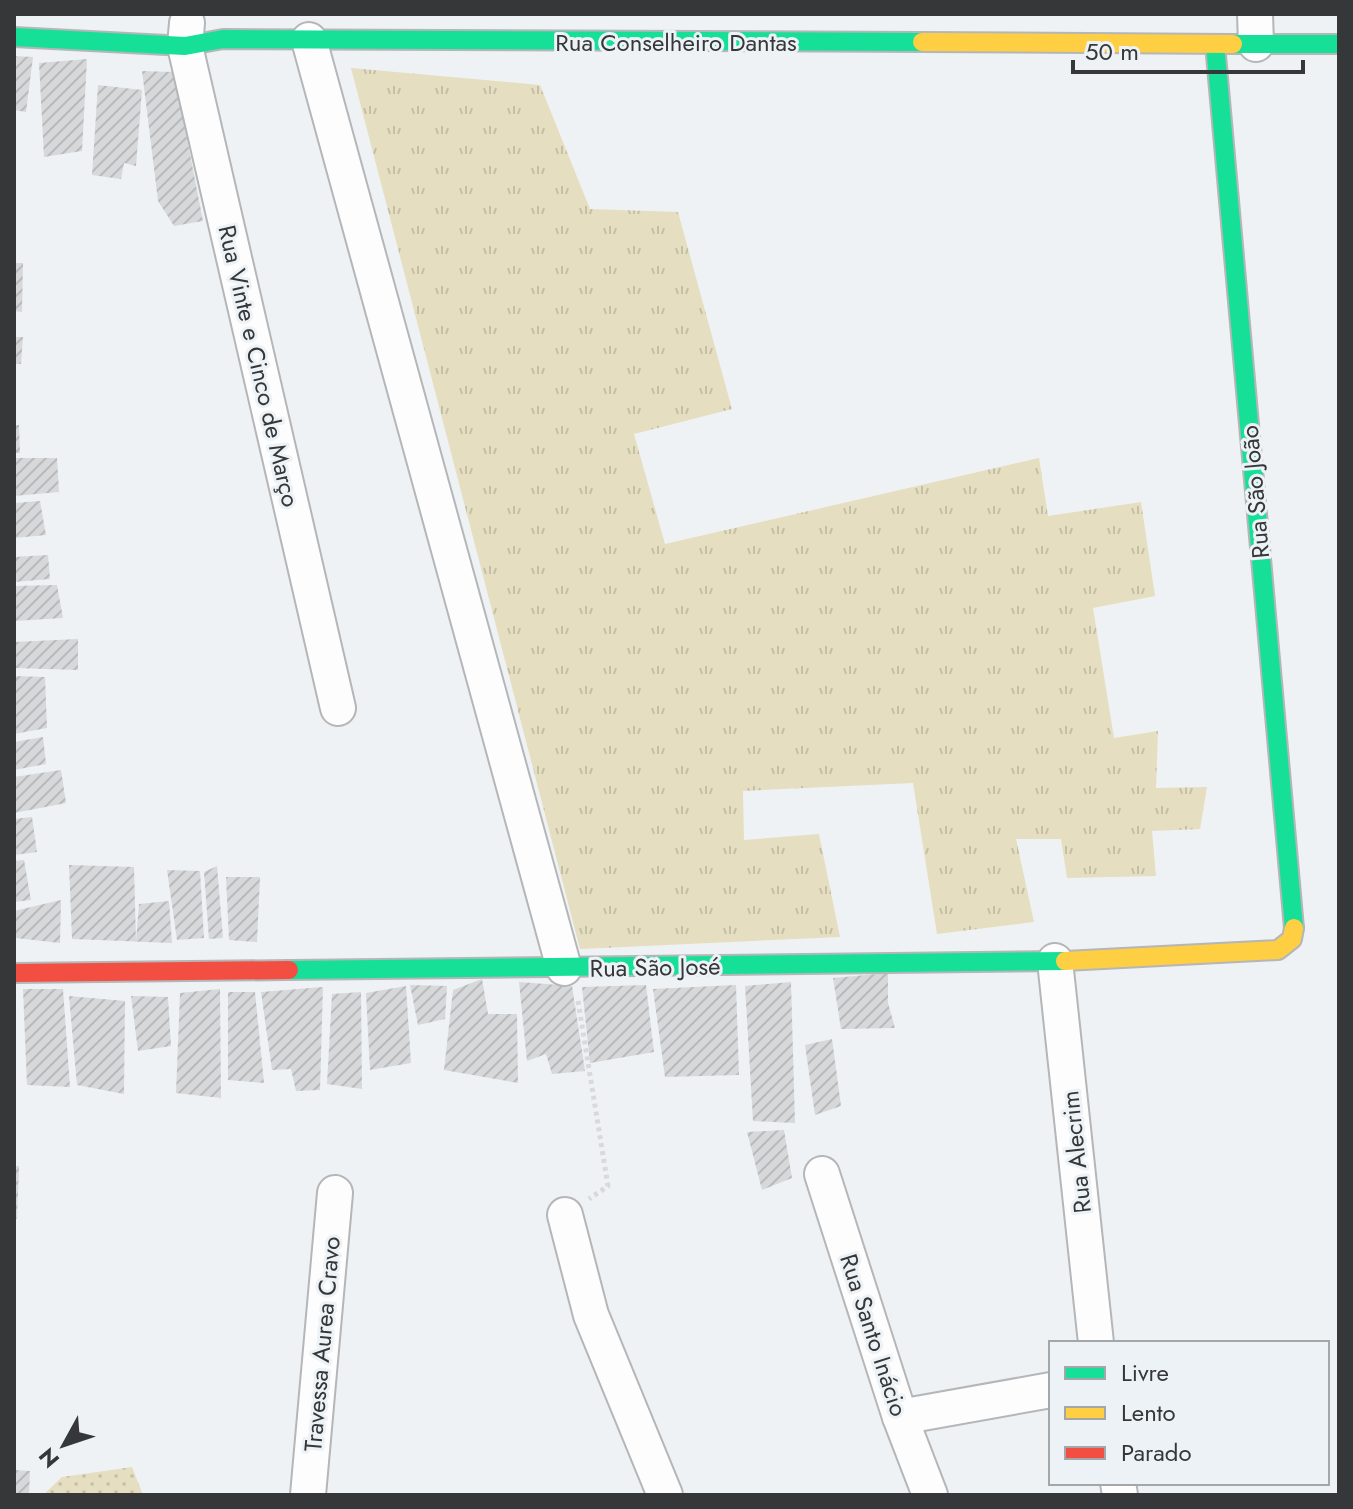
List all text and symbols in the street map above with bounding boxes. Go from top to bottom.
scale bar [1073,24,1303,74]
street label: Rua Conselheiro Dantas [555,25,797,60]
text: 50 m [1085,34,1139,69]
street label: Rua Vinte e Cinco de Março [210,222,308,510]
street label: Rua São João [1232,424,1278,560]
street label: Rua São José [589,948,721,986]
street label: Rua Alecrim [1052,1089,1100,1215]
street label: Travessa Aurea Cravo [295,1235,349,1453]
street label: Rua Santo Inácio [831,1249,917,1421]
legend [1049,1341,1329,1485]
text: Livre [1121,1355,1169,1390]
text: Lento [1121,1395,1176,1430]
north arrow [24,1405,104,1485]
text: Parado [1121,1435,1192,1470]
text: N [31,1441,67,1475]

